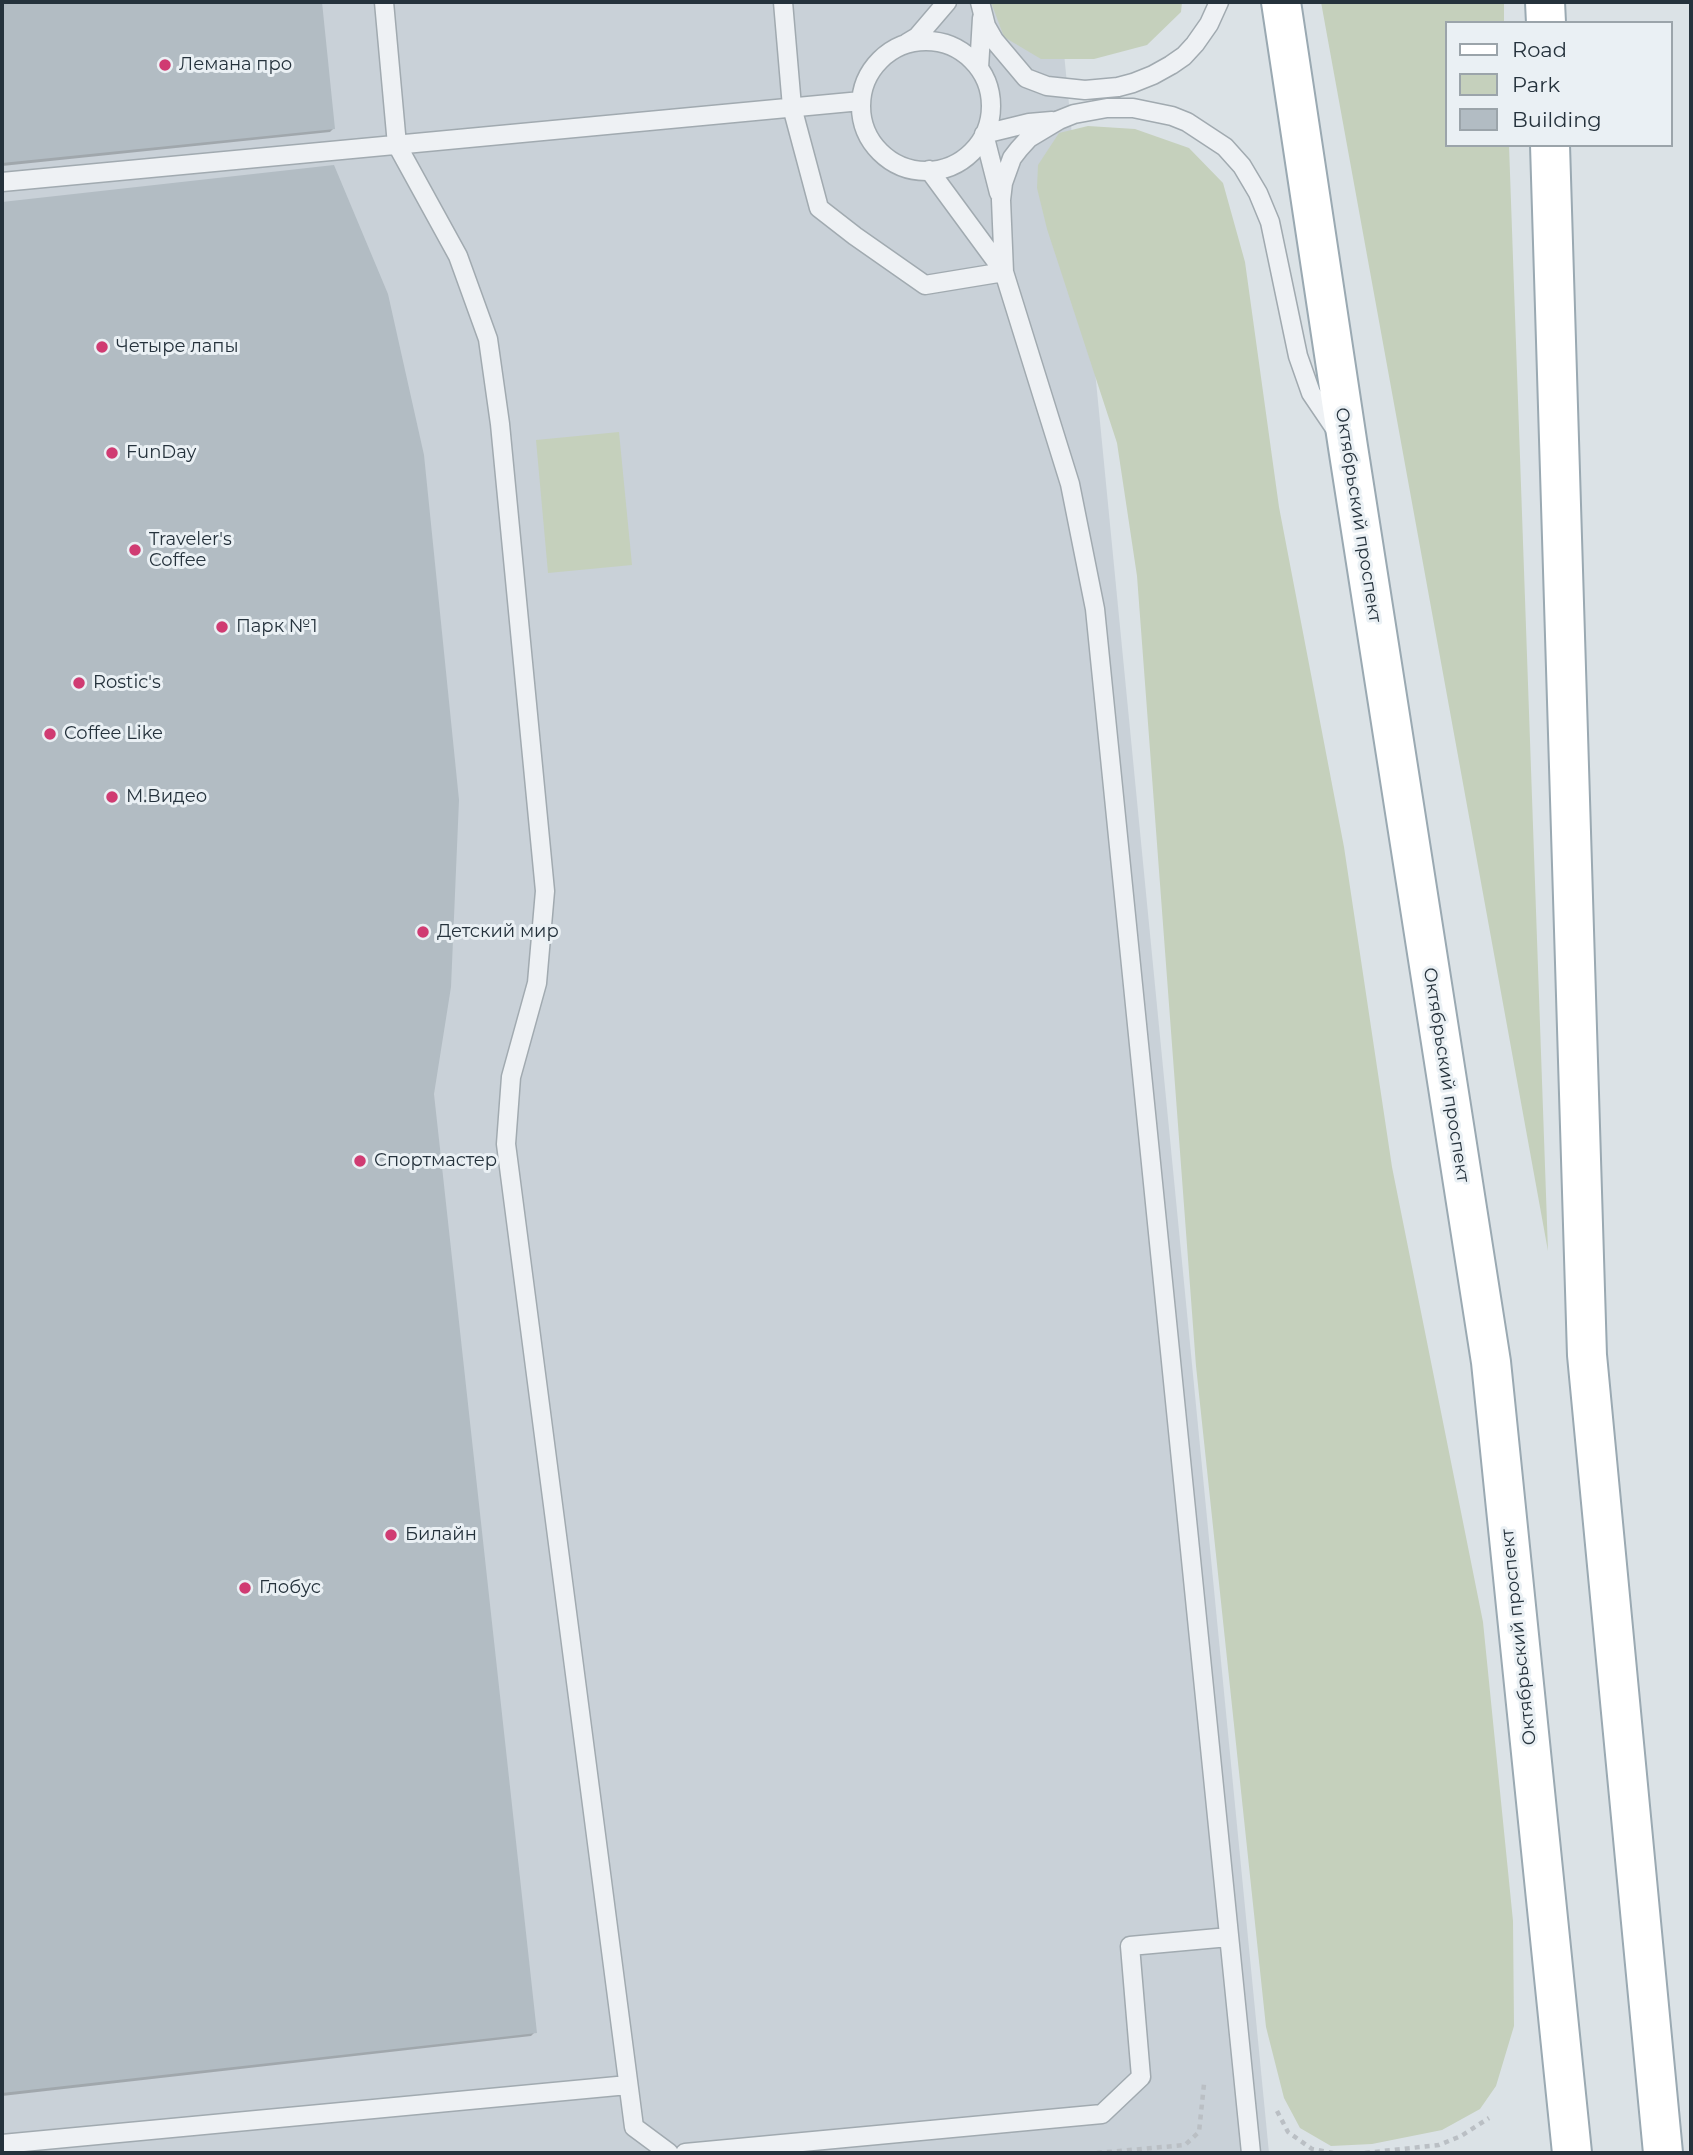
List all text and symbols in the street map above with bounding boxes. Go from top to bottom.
legend [1444,21,1672,147]
text: Road [1512,37,1567,62]
place label: Лемана про [179,54,292,76]
marker: Лемана про [157,57,173,73]
text: Park [1512,72,1560,97]
text: Building [1512,107,1602,132]
place label: Четыре лапы [116,336,239,358]
marker: Четыре лапы [94,339,110,355]
street label: Октябрьский проспект [1330,406,1386,624]
place label: FunDay [126,442,196,464]
marker: FunDay [104,445,120,461]
place label: Traveler's Coffee [149,529,232,572]
marker: Traveler's Coffee [127,542,143,558]
place label: Парк №1 [236,616,317,638]
marker: Парк №1 [214,619,230,635]
place label: Rostic's [93,672,161,694]
marker: Rostic's [71,675,87,691]
place label: Coffee Like [64,723,163,745]
marker: Coffee Like [42,726,58,742]
place label: М.Видео [126,786,207,808]
marker: М.Видео [104,789,120,805]
place label: Детский мир [437,921,559,943]
marker: Детский мир [415,924,431,940]
street label: Октябрьский проспект [1418,966,1474,1184]
place label: Спортмастер [374,1150,497,1172]
marker: Спортмастер [352,1153,368,1169]
place label: Билайн [405,1524,477,1546]
marker: Билайн [383,1527,399,1543]
street label: Октябрьский проспект [1497,1528,1541,1746]
place label: Глобус [259,1577,321,1599]
marker: Глобус [237,1580,253,1596]

